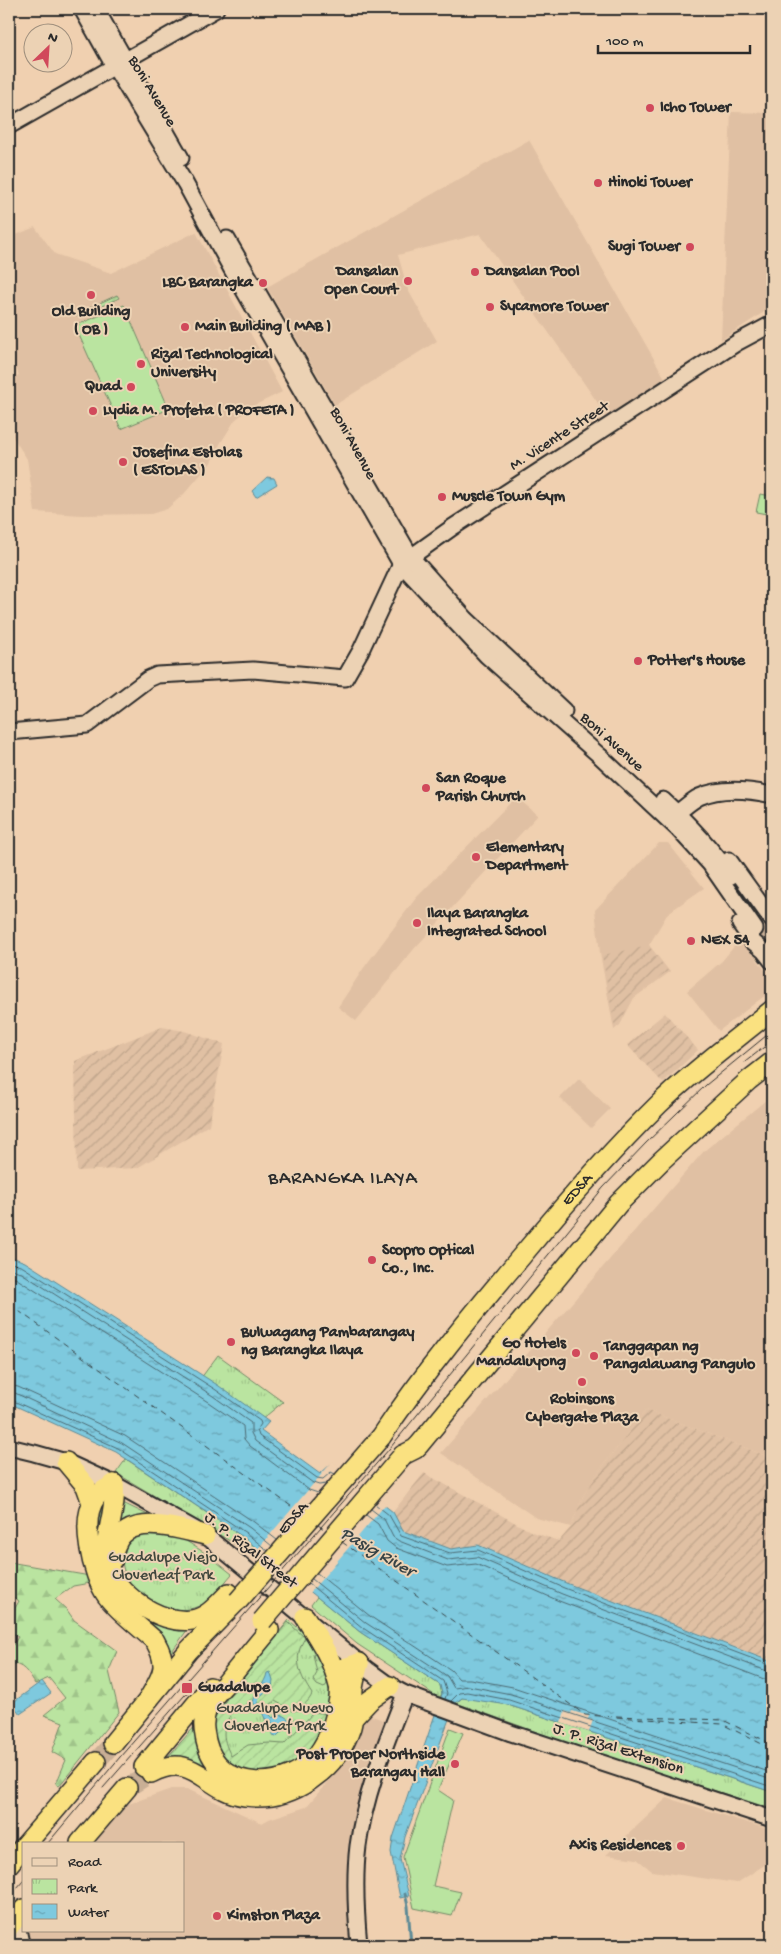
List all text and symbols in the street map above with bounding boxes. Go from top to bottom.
north arrow [22,22,72,72]
scale bar [598,22,751,54]
text: N [45,29,60,48]
text: 100 m [605,33,644,51]
street label: Boni Avenue [122,52,180,132]
place label: Icho Tower [660,99,733,118]
marker: Icho Tower [644,102,656,114]
place label: Hinoki Tower [608,174,694,193]
marker: Hinoki Tower [592,177,604,189]
place label: Sugi Tower [608,238,682,257]
marker: Sugi Tower [684,241,696,253]
place label: Dansalan Open Court [324,263,399,300]
place label: Dansalan Pool [483,263,580,282]
marker: Dansalan Pool [469,266,481,278]
place label: LBC Barangka [162,274,254,293]
marker: Dansalan Open Court [402,275,414,287]
marker: LBC Barangka [257,277,269,289]
marker: Old Building ( OB ) [85,289,97,301]
place label: Sycamore Tower [500,298,610,317]
marker: Sycamore Tower [484,301,496,313]
place label: Old Building ( OB ) [52,303,130,340]
place label: Main Building ( MAB ) [195,318,331,337]
marker: Main Building ( MAB ) [179,321,191,333]
place label: Rizal Technological University [150,346,273,383]
marker: Rizal Technological University [135,358,147,370]
place label: Quad [84,378,123,397]
marker: Quad [125,381,137,393]
street label: M. Vicente Street [507,397,615,476]
place label: Lydia M. Profeta ( PROFETA ) [103,401,295,421]
street label: Boni Avenue [324,404,380,484]
marker: Lydia M. Profeta ( PROFETA ) [87,405,99,417]
place label: Josefina Estolas ( ESTOLAS ) [132,443,243,481]
marker: Josefina Estolas ( ESTOLAS ) [117,456,129,468]
place label: Muscle Town Gym [452,488,566,507]
marker: Muscle Town Gym [436,491,448,503]
place label: Potter's House [647,652,746,671]
marker: Potter's House [632,655,644,667]
street label: Boni Avenue [574,709,647,777]
place label: San Roque Parish Church [435,770,526,807]
marker: San Roque Parish Church [420,782,432,794]
place label: Elementary Department [484,839,569,876]
marker: Elementary Department [470,851,482,863]
place label: Ilaya Barangka Integrated School [427,905,547,942]
marker: Ilaya Barangka Integrated School [411,917,423,929]
place label: NEX 54 [701,932,750,951]
marker: NEX 54 [685,935,697,947]
district label: BARANGKA ILAYA [267,1168,418,1191]
street label: EDSA [558,1169,598,1210]
place label: Scopro Optical Co., Inc. [381,1242,475,1279]
marker: Scopro Optical Co., Inc. [366,1254,378,1266]
place label: Bulwagang Pambarangay ng Barangka Ilaya [240,1324,415,1361]
place label: Go Hotels Mandaluyong [476,1335,567,1372]
marker: Bulwagang Pambarangay ng Barangka Ilaya [225,1336,237,1348]
place label: Tanggapan ng Pangalawang Pangulo [602,1338,756,1375]
marker: Go Hotels Mandaluyong [570,1347,582,1359]
marker: Tanggapan ng Pangalawang Pangulo [588,1350,600,1362]
marker: Robinsons Cybergate Plaza [576,1376,588,1388]
place label: Robinsons Cybergate Plaza [525,1391,639,1428]
street label: EDSA [275,1498,314,1539]
street label: J. P. Rizal Street [200,1509,301,1594]
water label: Pasig River [336,1523,421,1584]
park label: Guadalupe Viejo Cloverleaf Park [108,1549,218,1586]
place label: Guadalupe [198,1679,271,1698]
marker: Guadalupe [180,1681,194,1695]
park label: Guadalupe Nuevo Cloverleaf Park [216,1700,334,1737]
street label: J. P. Rizal Extension [550,1720,686,1780]
place label: Post Proper Northside Barangay Hall [296,1746,446,1783]
marker: Post Proper Northside Barangay Hall [449,1758,461,1770]
place label: Axis Residences [568,1837,672,1856]
marker: Axis Residences [675,1840,687,1852]
legend [22,1842,185,1932]
text: Road [68,1854,102,1872]
text: Park [67,1880,98,1898]
text: Water [68,1904,110,1922]
place label: Kimston Plaza [226,1907,321,1926]
marker: Kimston Plaza [211,1910,223,1922]

